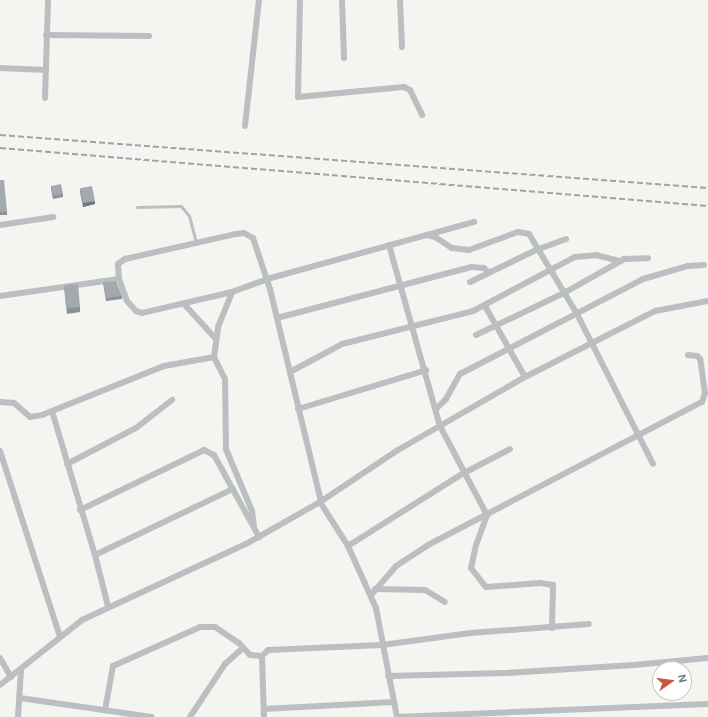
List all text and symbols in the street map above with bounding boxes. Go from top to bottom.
north arrow [652,661,692,701]
text: N [676,673,689,684]

